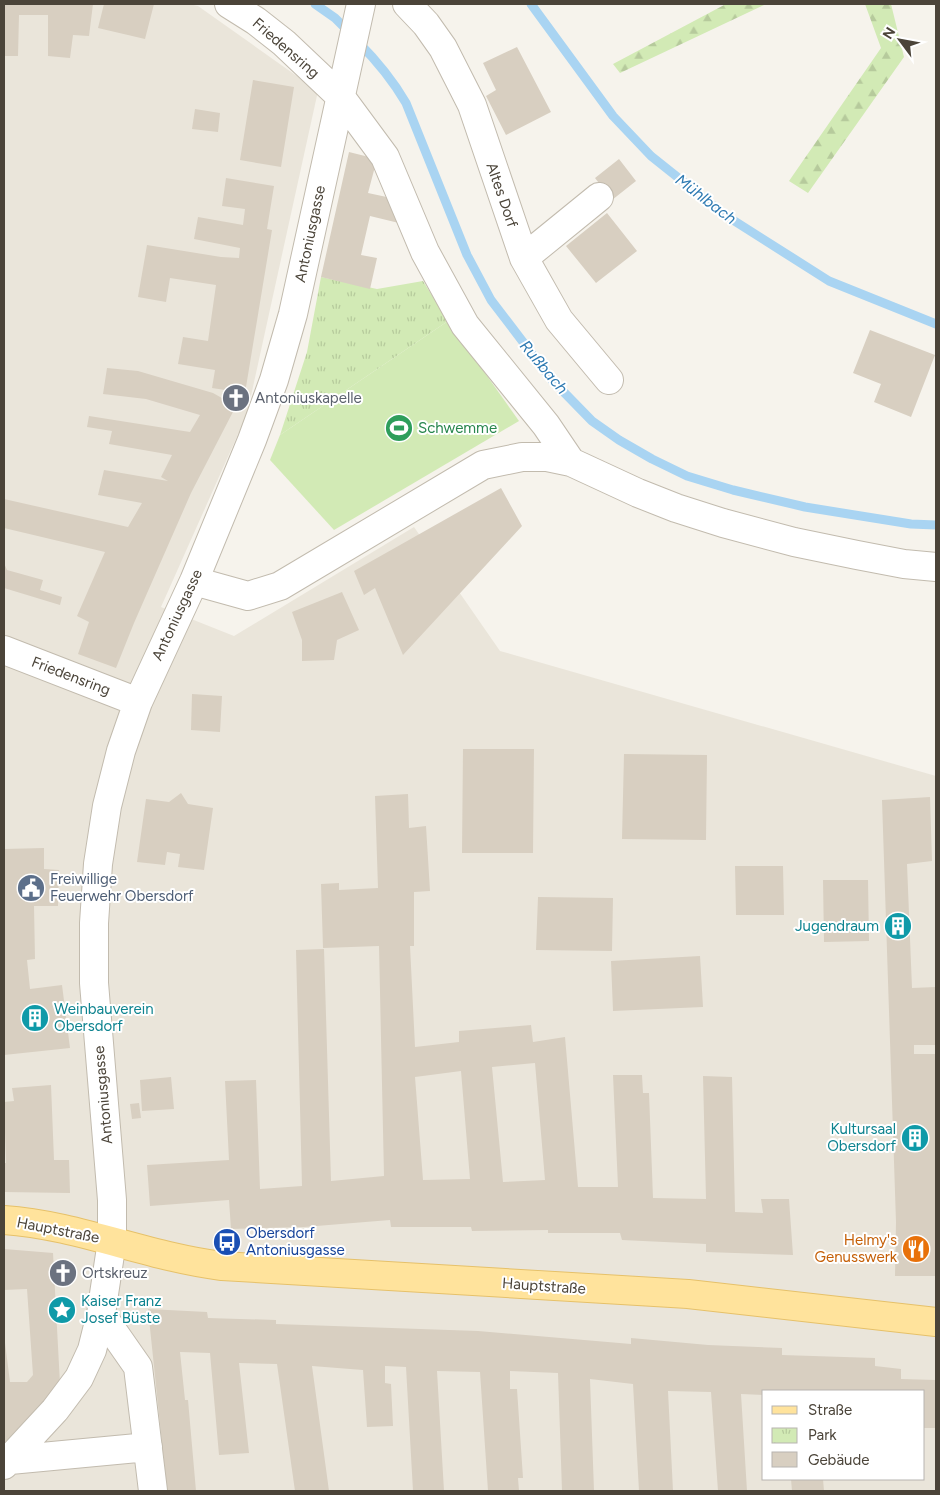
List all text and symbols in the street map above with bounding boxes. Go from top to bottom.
street label: Friedensring [249,14,323,82]
north arrow [875,15,925,65]
text: N [879,24,899,42]
street label: Altes Dorf [482,160,522,230]
water label: Mühlbach [672,170,740,228]
street label: Antoniusgasse [291,184,329,284]
water label: Rußbach [516,336,572,398]
church icon: Antoniuskapelle [221,383,251,413]
place label: Antoniuskapelle [255,389,362,407]
sports icon: Schwemme [384,413,414,443]
place label: Schwemme [418,419,497,437]
street label: Antoniusgasse [148,566,206,664]
street label: Friedensring [29,653,113,699]
place label: Freiwillige Feuerwehr Obersdorf [50,870,194,905]
public building icon: Freiwillige Feuerwehr Obersdorf [16,873,46,903]
building icon: Jugendraum [883,911,913,941]
place label: Jugendraum [795,917,879,935]
place label: Weinbauverein Obersdorf [54,1000,154,1035]
building icon: Weinbauverein Obersdorf [20,1003,50,1033]
street label: Antoniusgasse [90,1045,116,1145]
place label: Kultursaal Obersdorf [827,1120,896,1155]
building icon: Kultursaal Obersdorf [900,1123,930,1153]
street label: Hauptstraße [15,1213,101,1247]
place label: Obersdorf Antoniusgasse [246,1224,345,1259]
bus stop icon: Obersdorf Antoniusgasse [212,1227,242,1257]
place label: Helmy's Genusswerk [815,1231,898,1266]
restaurant icon: Helmy's Genusswerk [901,1234,931,1264]
church icon: Ortskreuz [48,1258,78,1288]
place label: Ortskreuz [82,1264,148,1282]
street label: Hauptstraße [502,1274,586,1298]
place label: Kaiser Franz Josef Büste [81,1292,162,1327]
place icon: Kaiser Franz Josef Büste [47,1295,77,1325]
legend [762,1390,925,1480]
text: Straße [808,1401,852,1419]
text: Park [808,1426,837,1444]
text: Gebäude [808,1451,869,1469]

